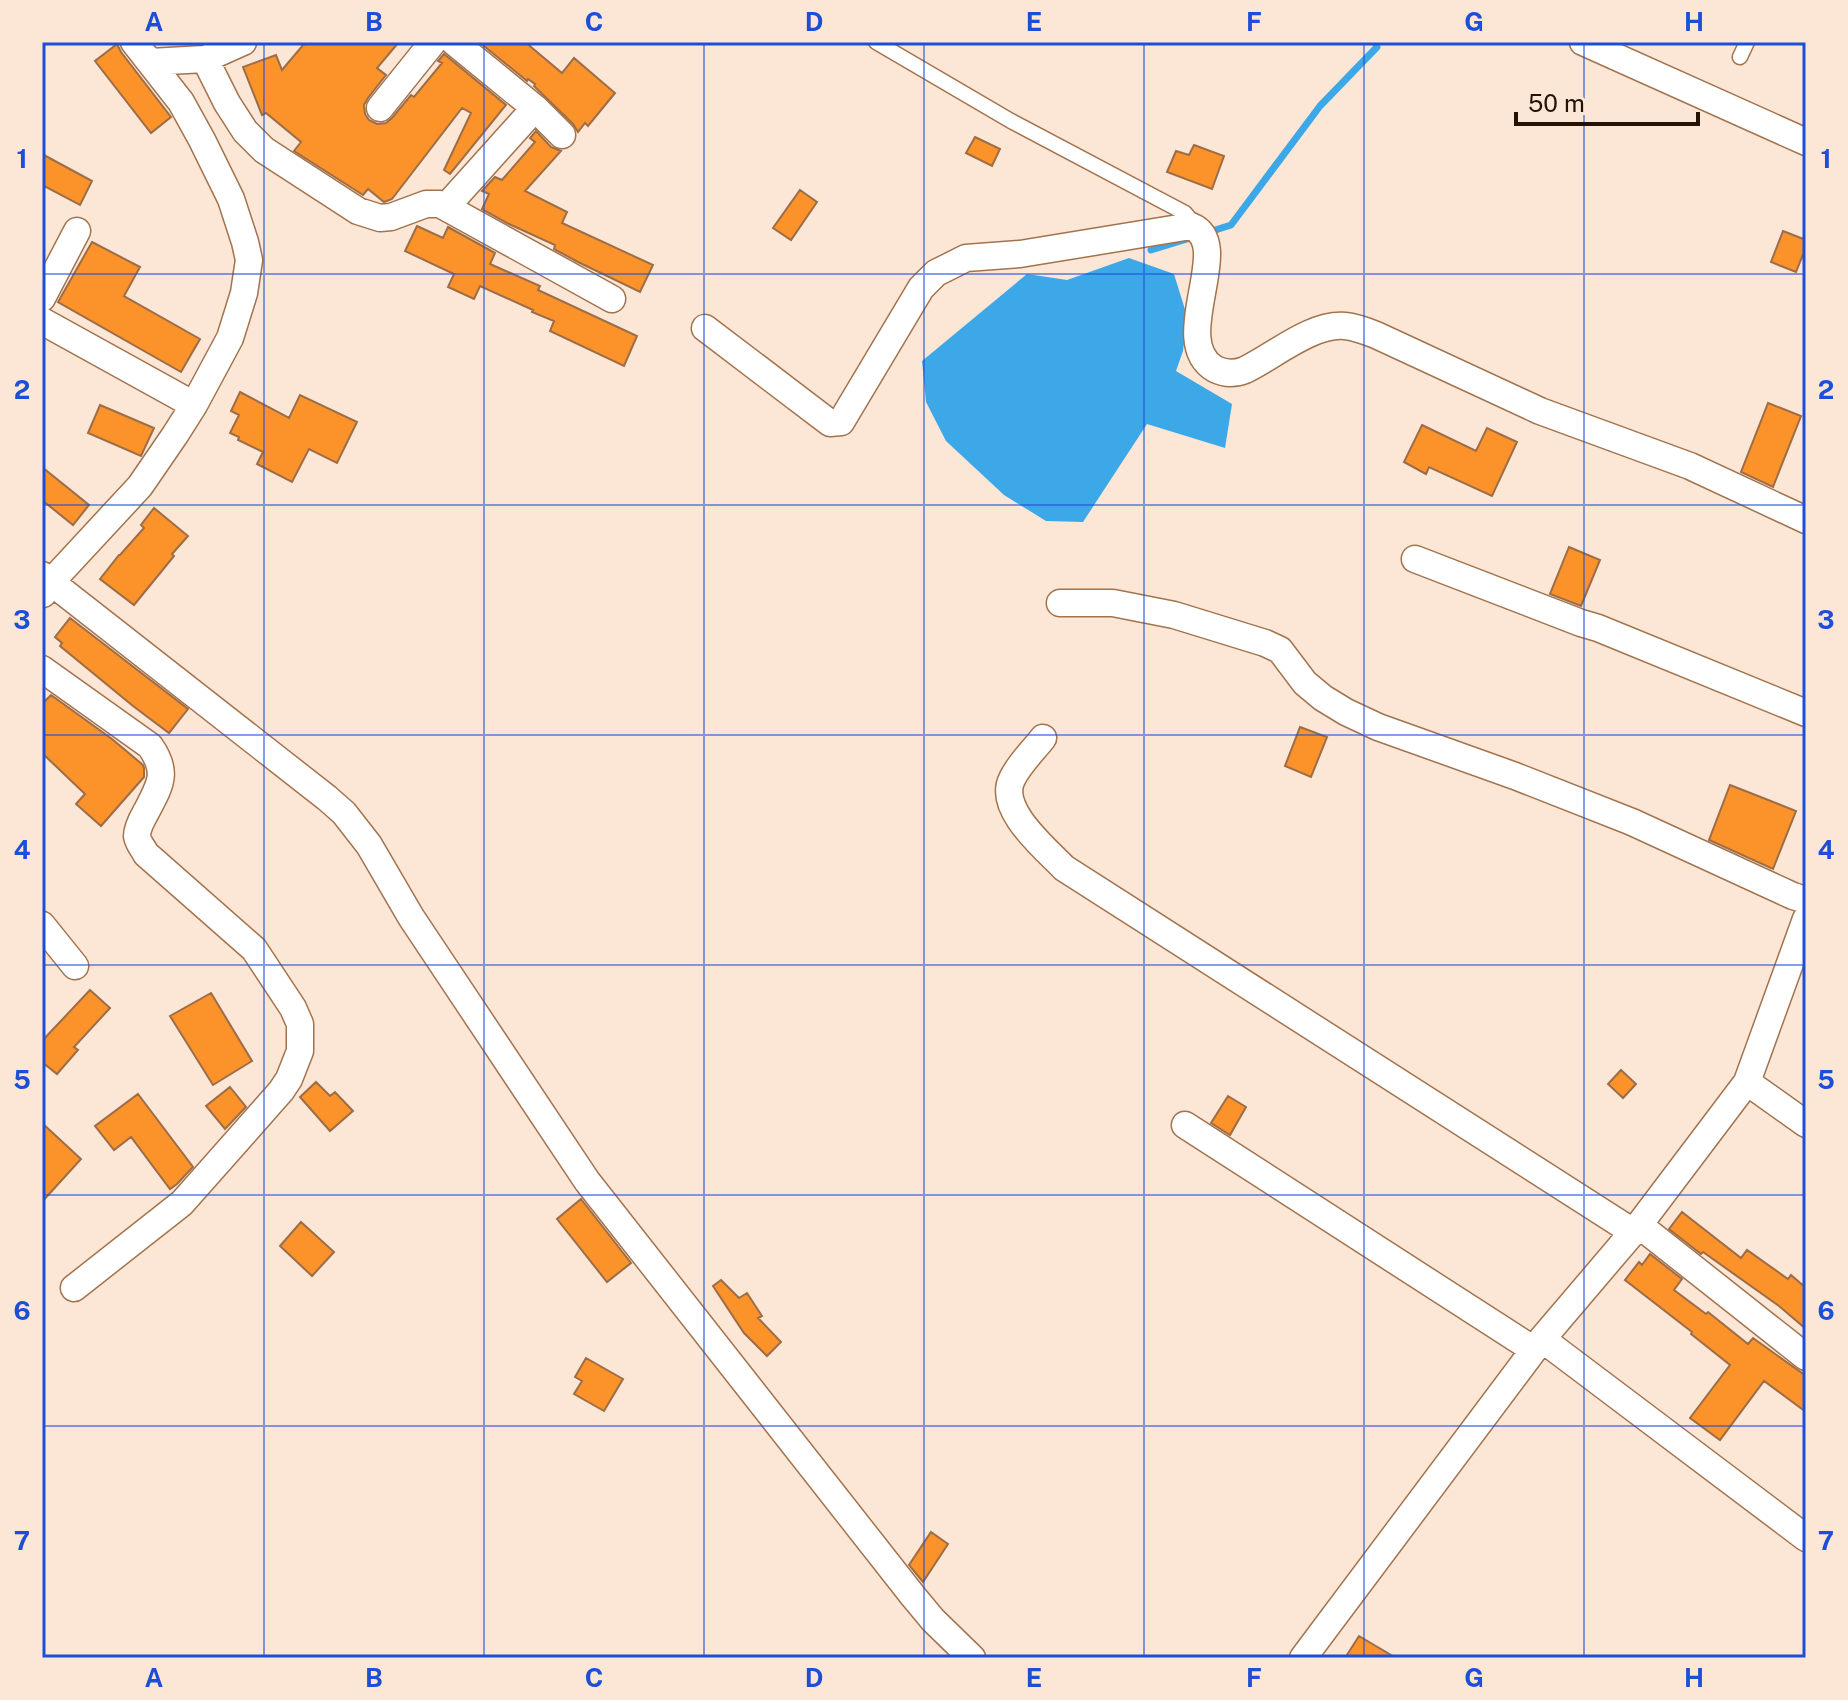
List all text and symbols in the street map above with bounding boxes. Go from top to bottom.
text: A [145,6,164,37]
text: B [365,6,383,37]
text: C [585,6,603,37]
text: D [805,6,823,37]
text: E [1026,6,1042,37]
text: F [1246,6,1262,37]
text: G [1464,6,1484,37]
text: H [1684,6,1704,37]
scale bar [1516,76,1698,126]
text: 50 m [1528,89,1585,117]
text: 1 [16,143,28,174]
text: 1 [1820,143,1832,174]
text: 2 [14,374,30,405]
text: 2 [1818,374,1834,405]
text: 3 [13,604,31,635]
text: 3 [1817,604,1835,635]
text: 4 [13,834,31,865]
text: 4 [1817,834,1835,865]
text: 5 [13,1064,31,1095]
text: 5 [1817,1064,1835,1095]
text: 6 [13,1295,31,1326]
text: 6 [1817,1295,1835,1326]
text: 7 [14,1525,30,1556]
text: 7 [1818,1525,1834,1556]
text: A [145,1662,164,1693]
text: B [365,1662,383,1693]
text: C [585,1662,603,1693]
text: D [805,1662,823,1693]
text: E [1026,1662,1042,1693]
text: F [1246,1662,1262,1693]
text: G [1464,1662,1484,1693]
text: H [1684,1662,1704,1693]

